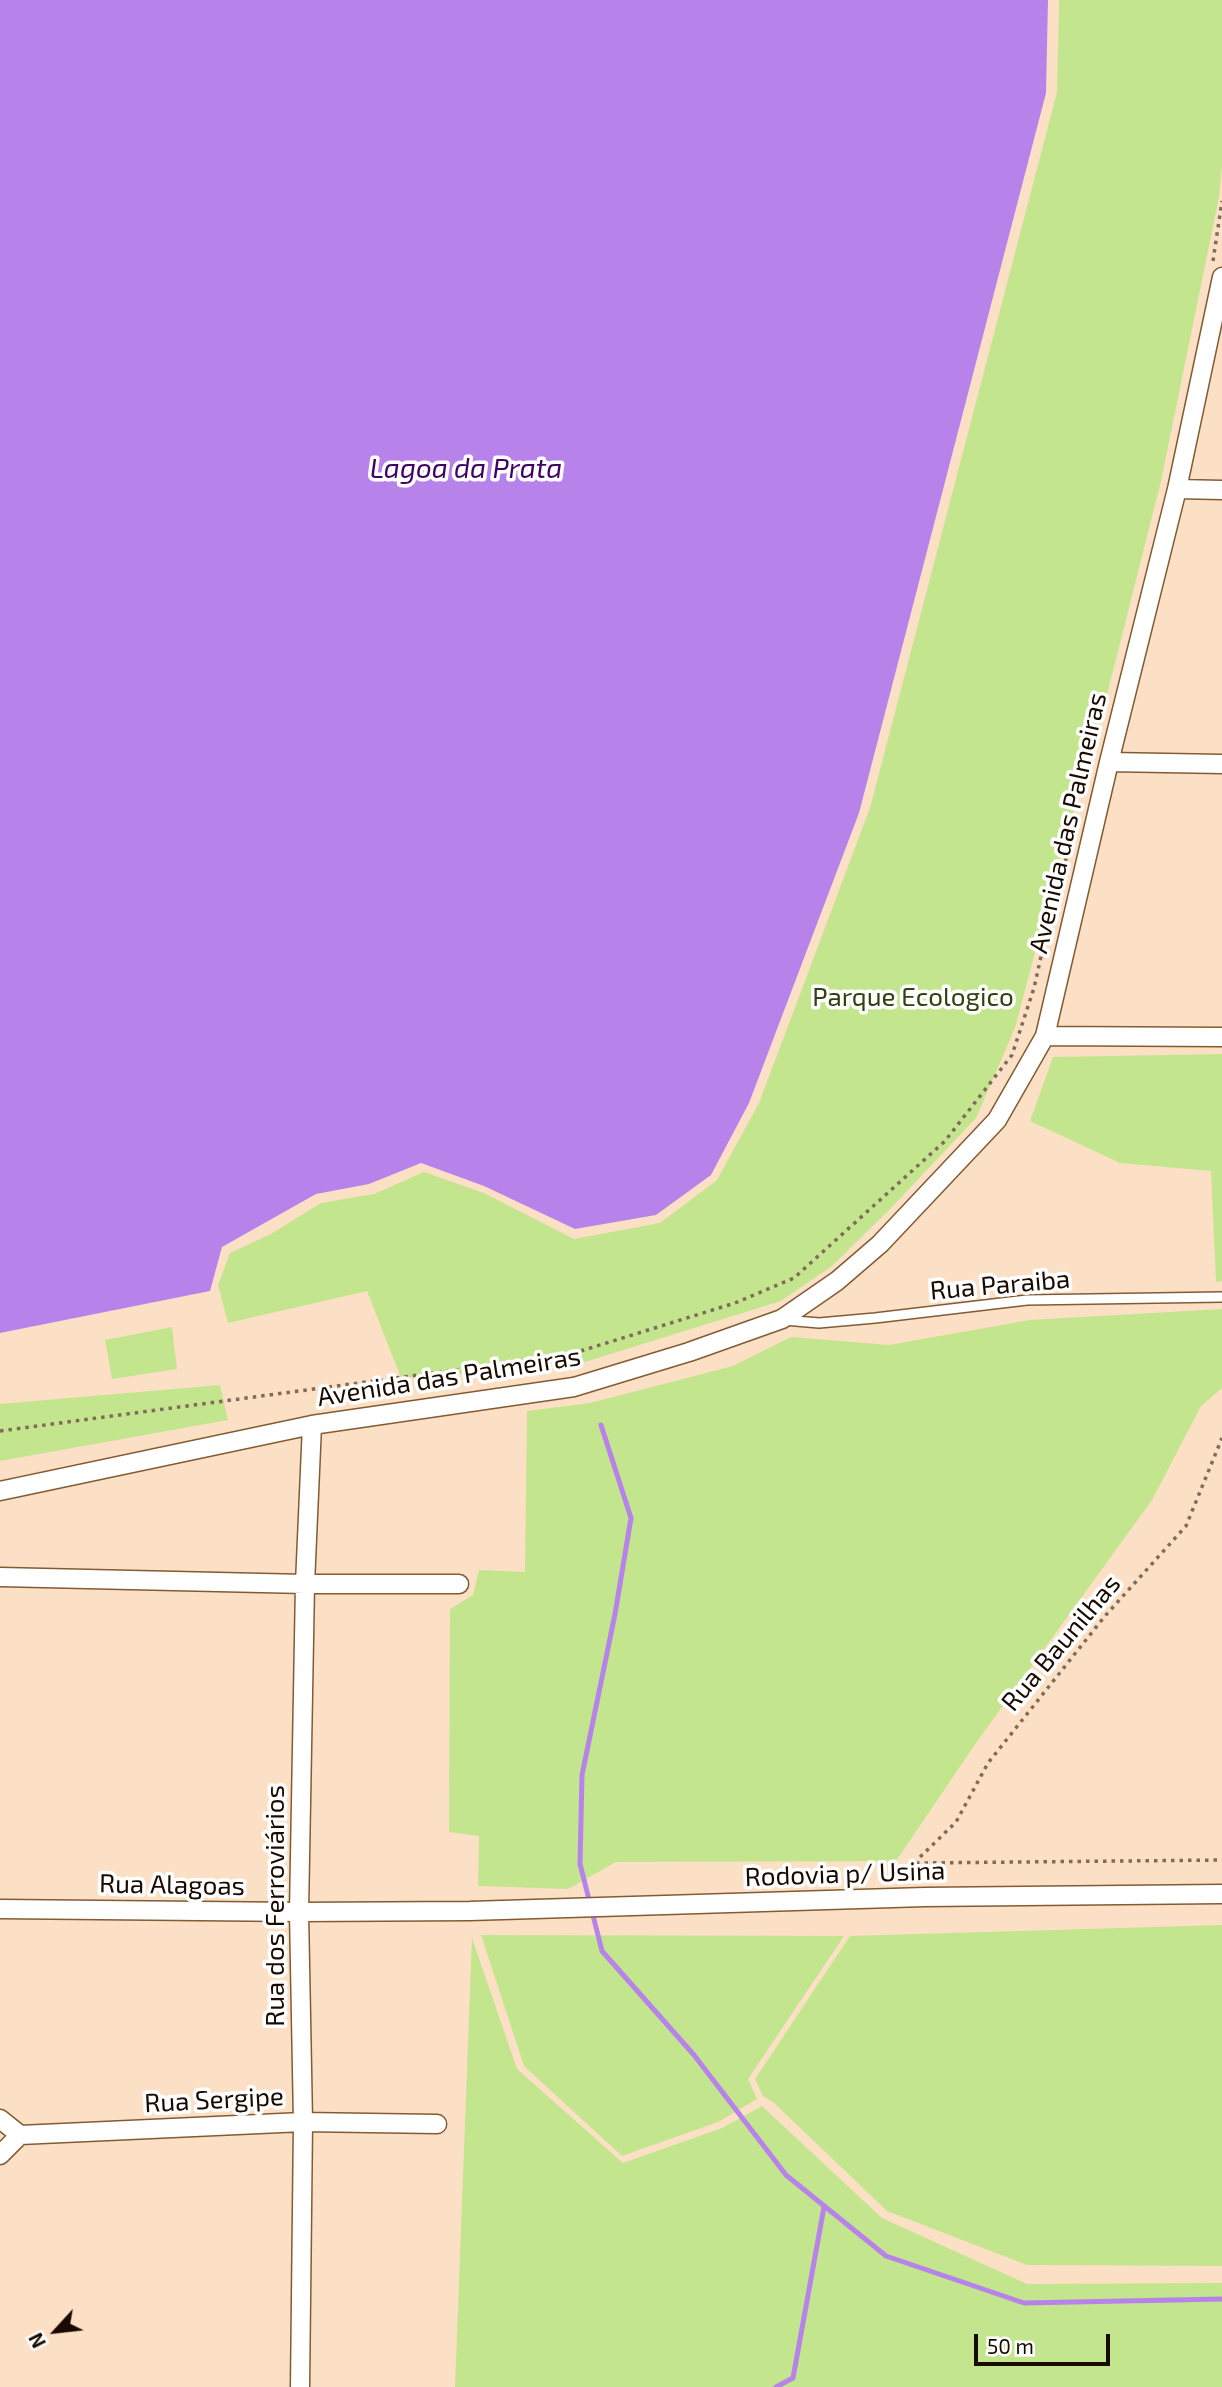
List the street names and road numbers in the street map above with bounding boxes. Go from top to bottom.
street label: Avenida das Palmeiras [1023,690,1113,956]
street label: Rua Paraiba [929,1263,1071,1307]
street label: Avenida das Palmeiras [315,1341,583,1413]
street label: Rua Baunilhas [995,1569,1127,1717]
street label: Rua dos Ferroviários [259,1785,291,2027]
street label: Rodovia p/ Usina [744,1855,946,1893]
street label: Rua Alagoas [99,1868,245,1902]
street label: Rua Sergipe [143,2081,285,2119]

